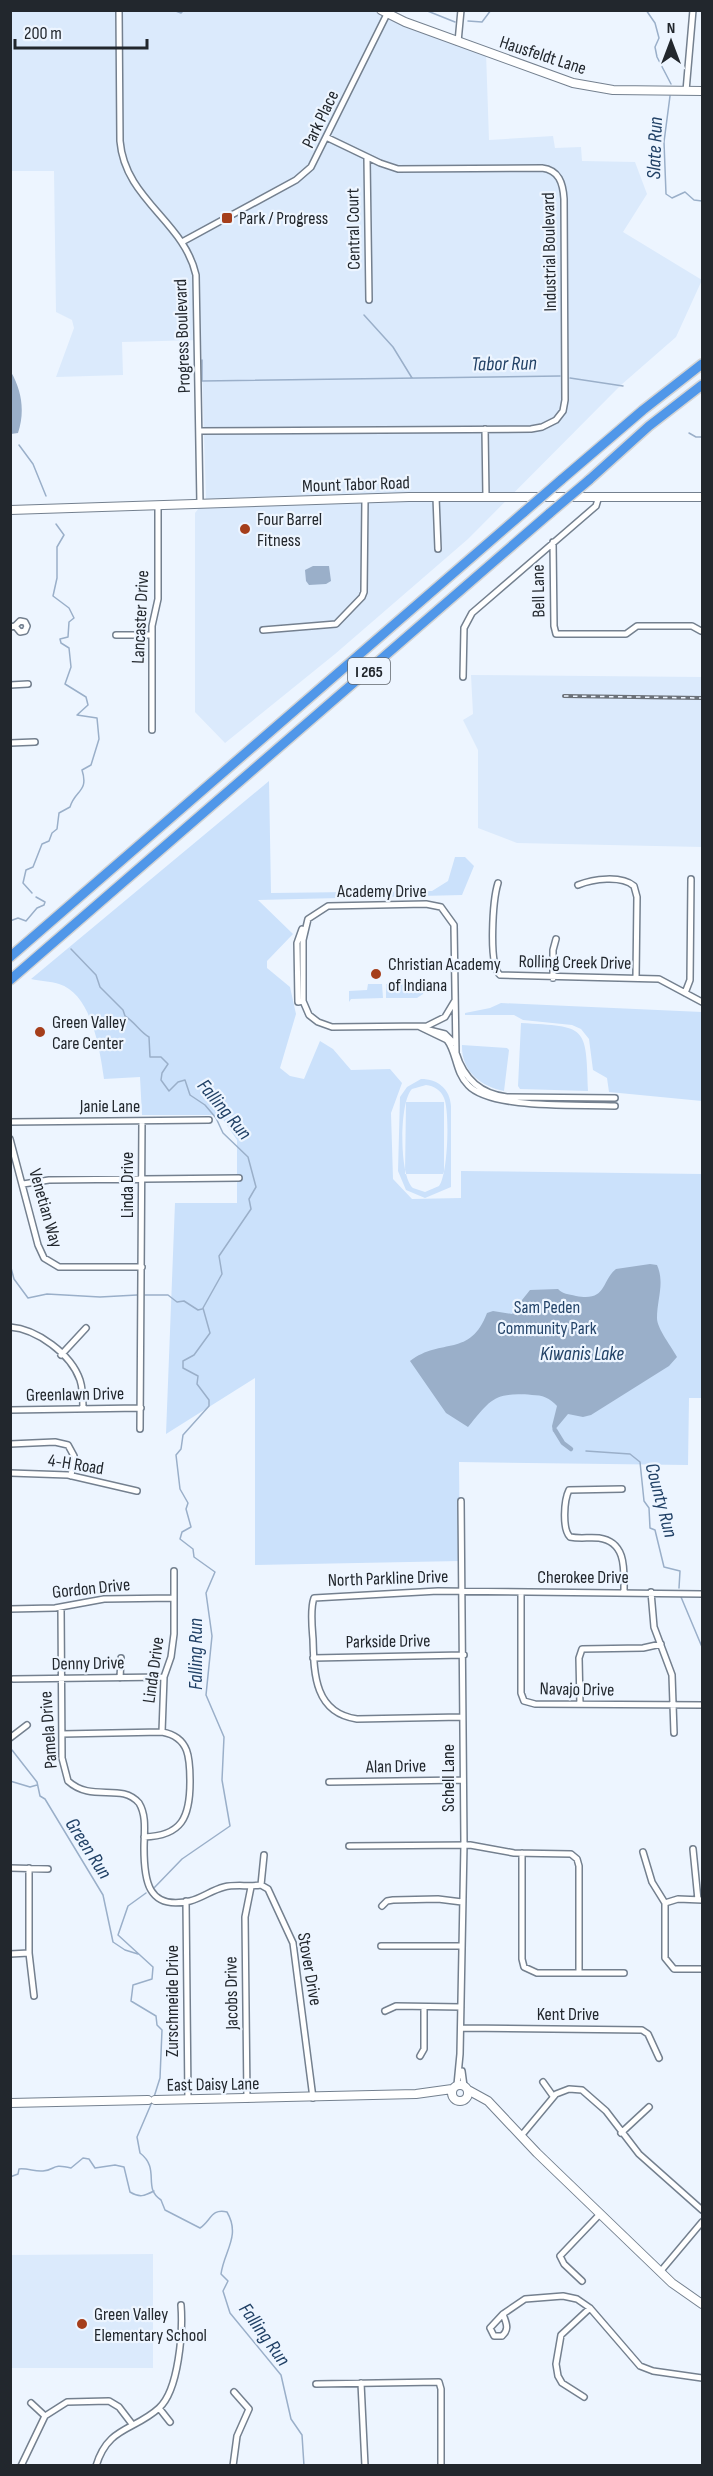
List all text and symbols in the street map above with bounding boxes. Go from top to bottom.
scale bar [15,12,147,50]
north arrow [641,12,701,72]
text: N [667,19,675,38]
text: 200 m [24,23,62,44]
street label: Hausfeldt Lane [497,32,589,79]
street label: Park Place [298,87,343,151]
water label: Slate Run [642,116,668,180]
street label: Central Court [342,188,365,270]
street label: Industrial Boulevard [538,192,561,312]
place label: Park / Progress [239,208,328,229]
marker: Park / Progress [220,211,234,225]
street label: Progress Boulevard [170,279,195,393]
water label: Tabor Run [471,351,537,377]
street label: Mount Tabor Road [302,472,410,497]
place label: Four Barrel Fitness [257,509,322,551]
marker: Four Barrel Fitness [238,522,252,536]
street label: Bell Lane [528,564,549,618]
street label: Lancaster Drive [128,570,153,664]
road number: I 265 [348,658,390,684]
street label: Academy Drive [336,881,427,902]
street label: Rolling Creek Drive [518,951,632,974]
place label: Christian Academy of Indiana [388,954,501,996]
marker: Christian Academy of Indiana [369,967,383,981]
place label: Green Valley Care Center [52,1012,126,1054]
marker: Green Valley Care Center [33,1025,47,1039]
water label: Falling Run [192,1074,257,1145]
street label: Janie Lane [79,1096,140,1117]
street label: Linda Drive [117,1152,138,1218]
street label: Venetian Way [24,1166,67,1250]
park label: Sam Peden Community Park [497,1297,597,1339]
water label: Kiwanis Lake [540,1342,624,1366]
street label: Greenlawn Drive [26,1383,124,1406]
street label: 4-H Road [47,1450,105,1479]
water label: County Run [640,1460,683,1540]
street label: North Parkline Drive [327,1566,449,1591]
street label: Cherokee Drive [537,1567,629,1588]
street label: Gordon Drive [51,1574,131,1603]
water label: Falling Run [184,1618,208,1690]
street label: Parkside Drive [345,1630,431,1653]
street label: Linda Drive [138,1636,169,1704]
street label: Denny Drive [51,1652,125,1675]
street label: Navajo Drive [540,1678,614,1701]
street label: Pamela Drive [35,1690,62,1769]
street label: Schell Lane [438,1744,459,1812]
street label: Alan Drive [365,1755,426,1778]
water label: Green Run [60,1814,117,1884]
street label: Stover Drive [293,1931,326,2007]
street label: Zurschmeide Drive [162,1945,183,2057]
street label: Jacobs Drive [220,1956,243,2031]
street label: Kent Drive [537,2004,599,2025]
street label: East Daisy Lane [167,2073,260,2096]
water label: Falling Run [233,2298,295,2371]
place label: Green Valley Elementary School [94,2304,207,2346]
marker: Green Valley Elementary School [75,2317,89,2331]

